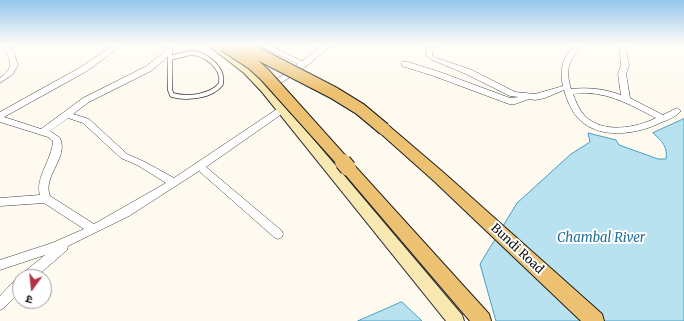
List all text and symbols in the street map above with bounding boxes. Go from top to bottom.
street label: Bundi Road [488,221,546,277]
water label: Chambal River [557,230,645,246]
north arrow [12,269,52,309]
text: उ [24,292,34,307]

